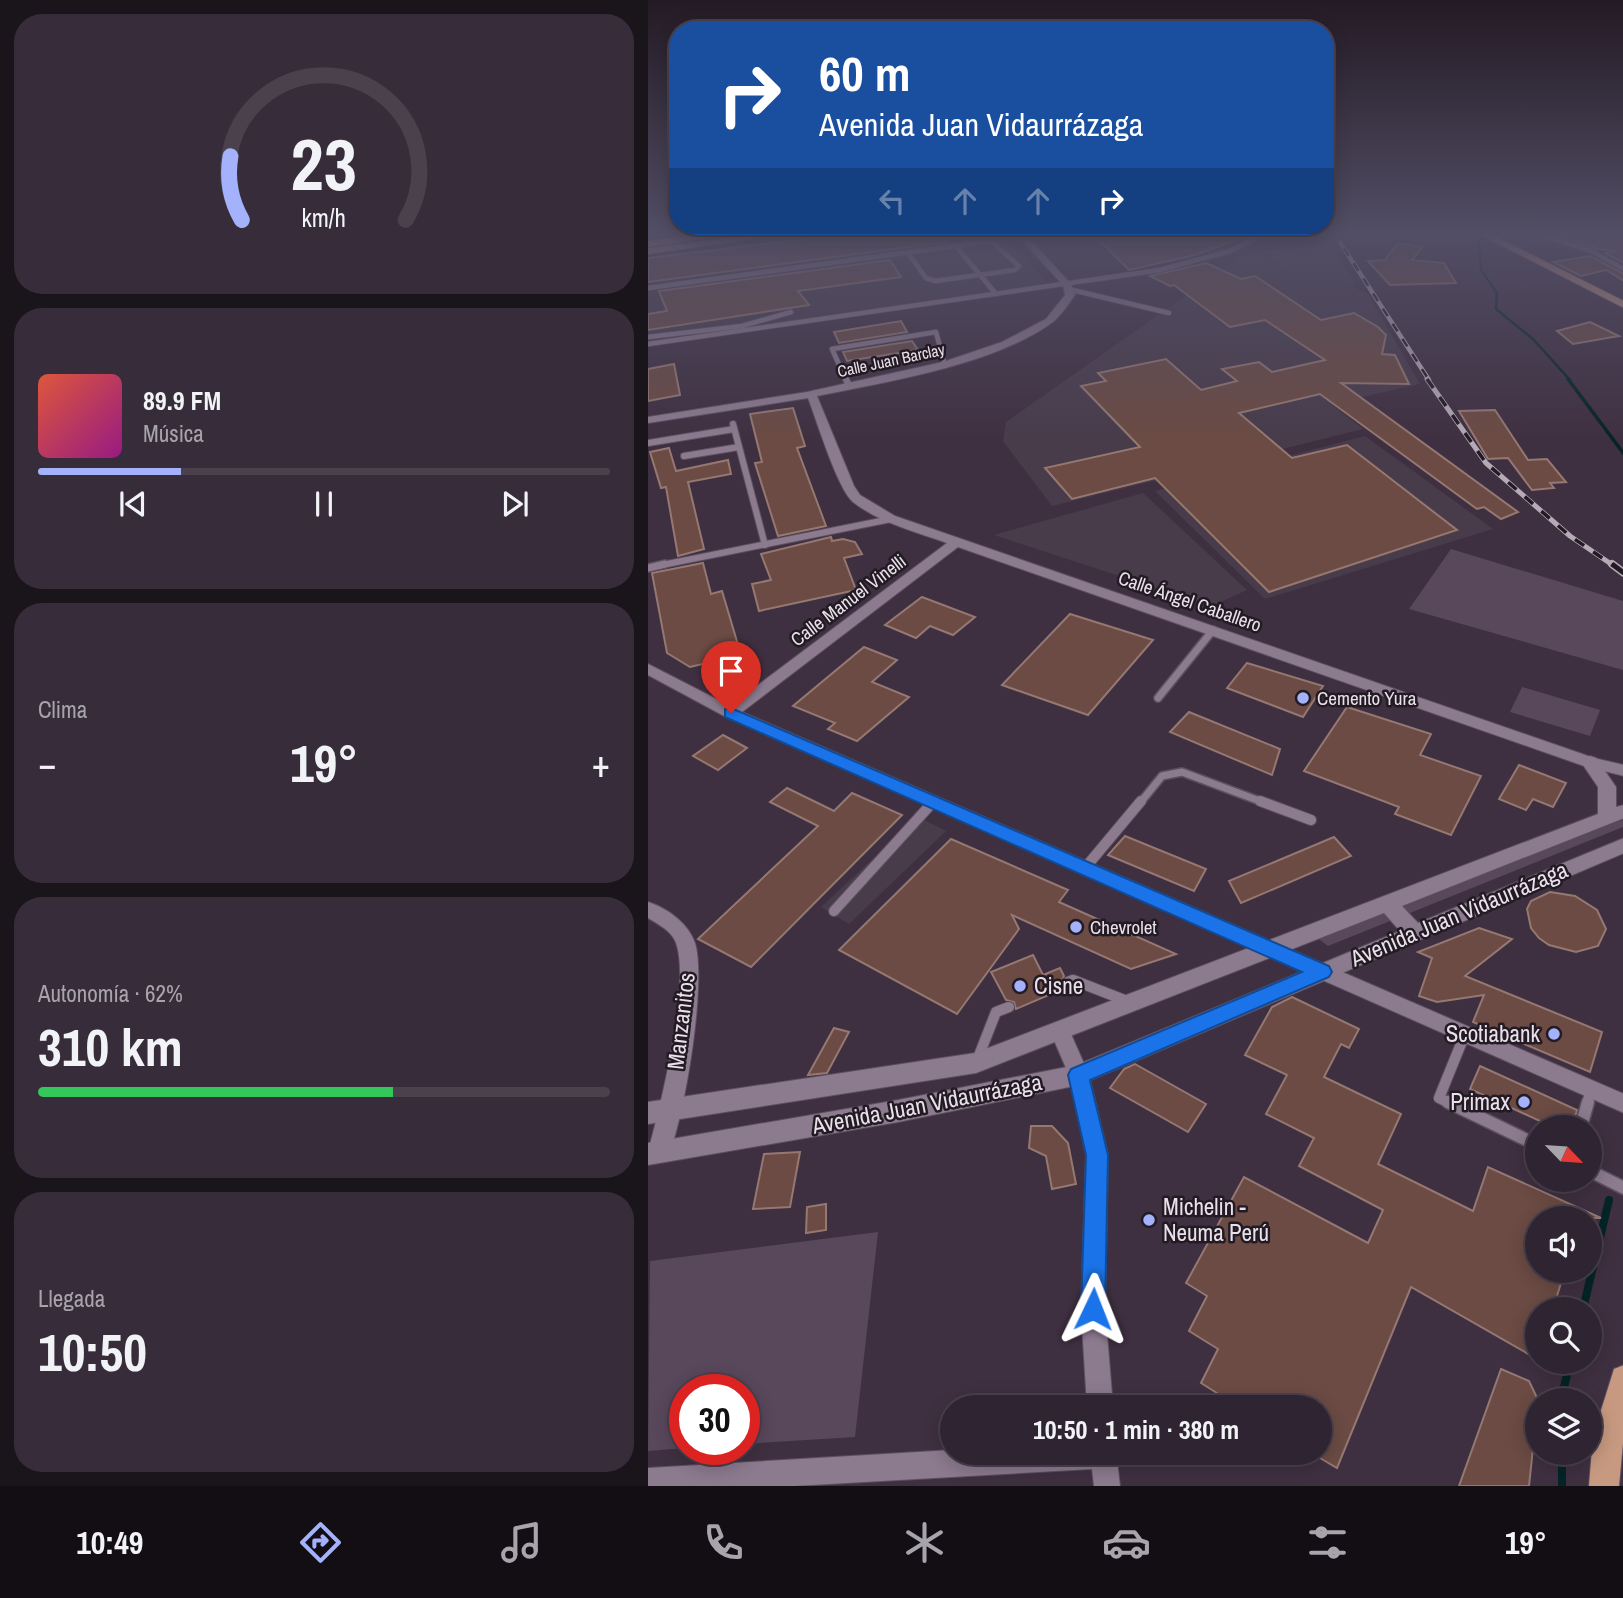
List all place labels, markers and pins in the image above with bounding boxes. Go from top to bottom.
pin [701,641,761,713]
place label: Cemento Yura [1317,685,1417,711]
marker: Cemento Yura [1295,690,1311,706]
place label: Chevrolet [1090,914,1157,940]
marker: Chevrolet [1068,919,1084,935]
place label: Cisne [1034,970,1083,1001]
marker: Cisne [1012,978,1028,994]
place label: Scotiabank [1446,1018,1541,1049]
marker: Scotiabank [1546,1026,1562,1042]
place label: Primax [1450,1086,1511,1117]
marker: Primax [1516,1094,1532,1110]
place label: Michelin - Neuma Perú [1163,1191,1269,1248]
marker: Michelin - Neuma Perú [1141,1212,1157,1228]

